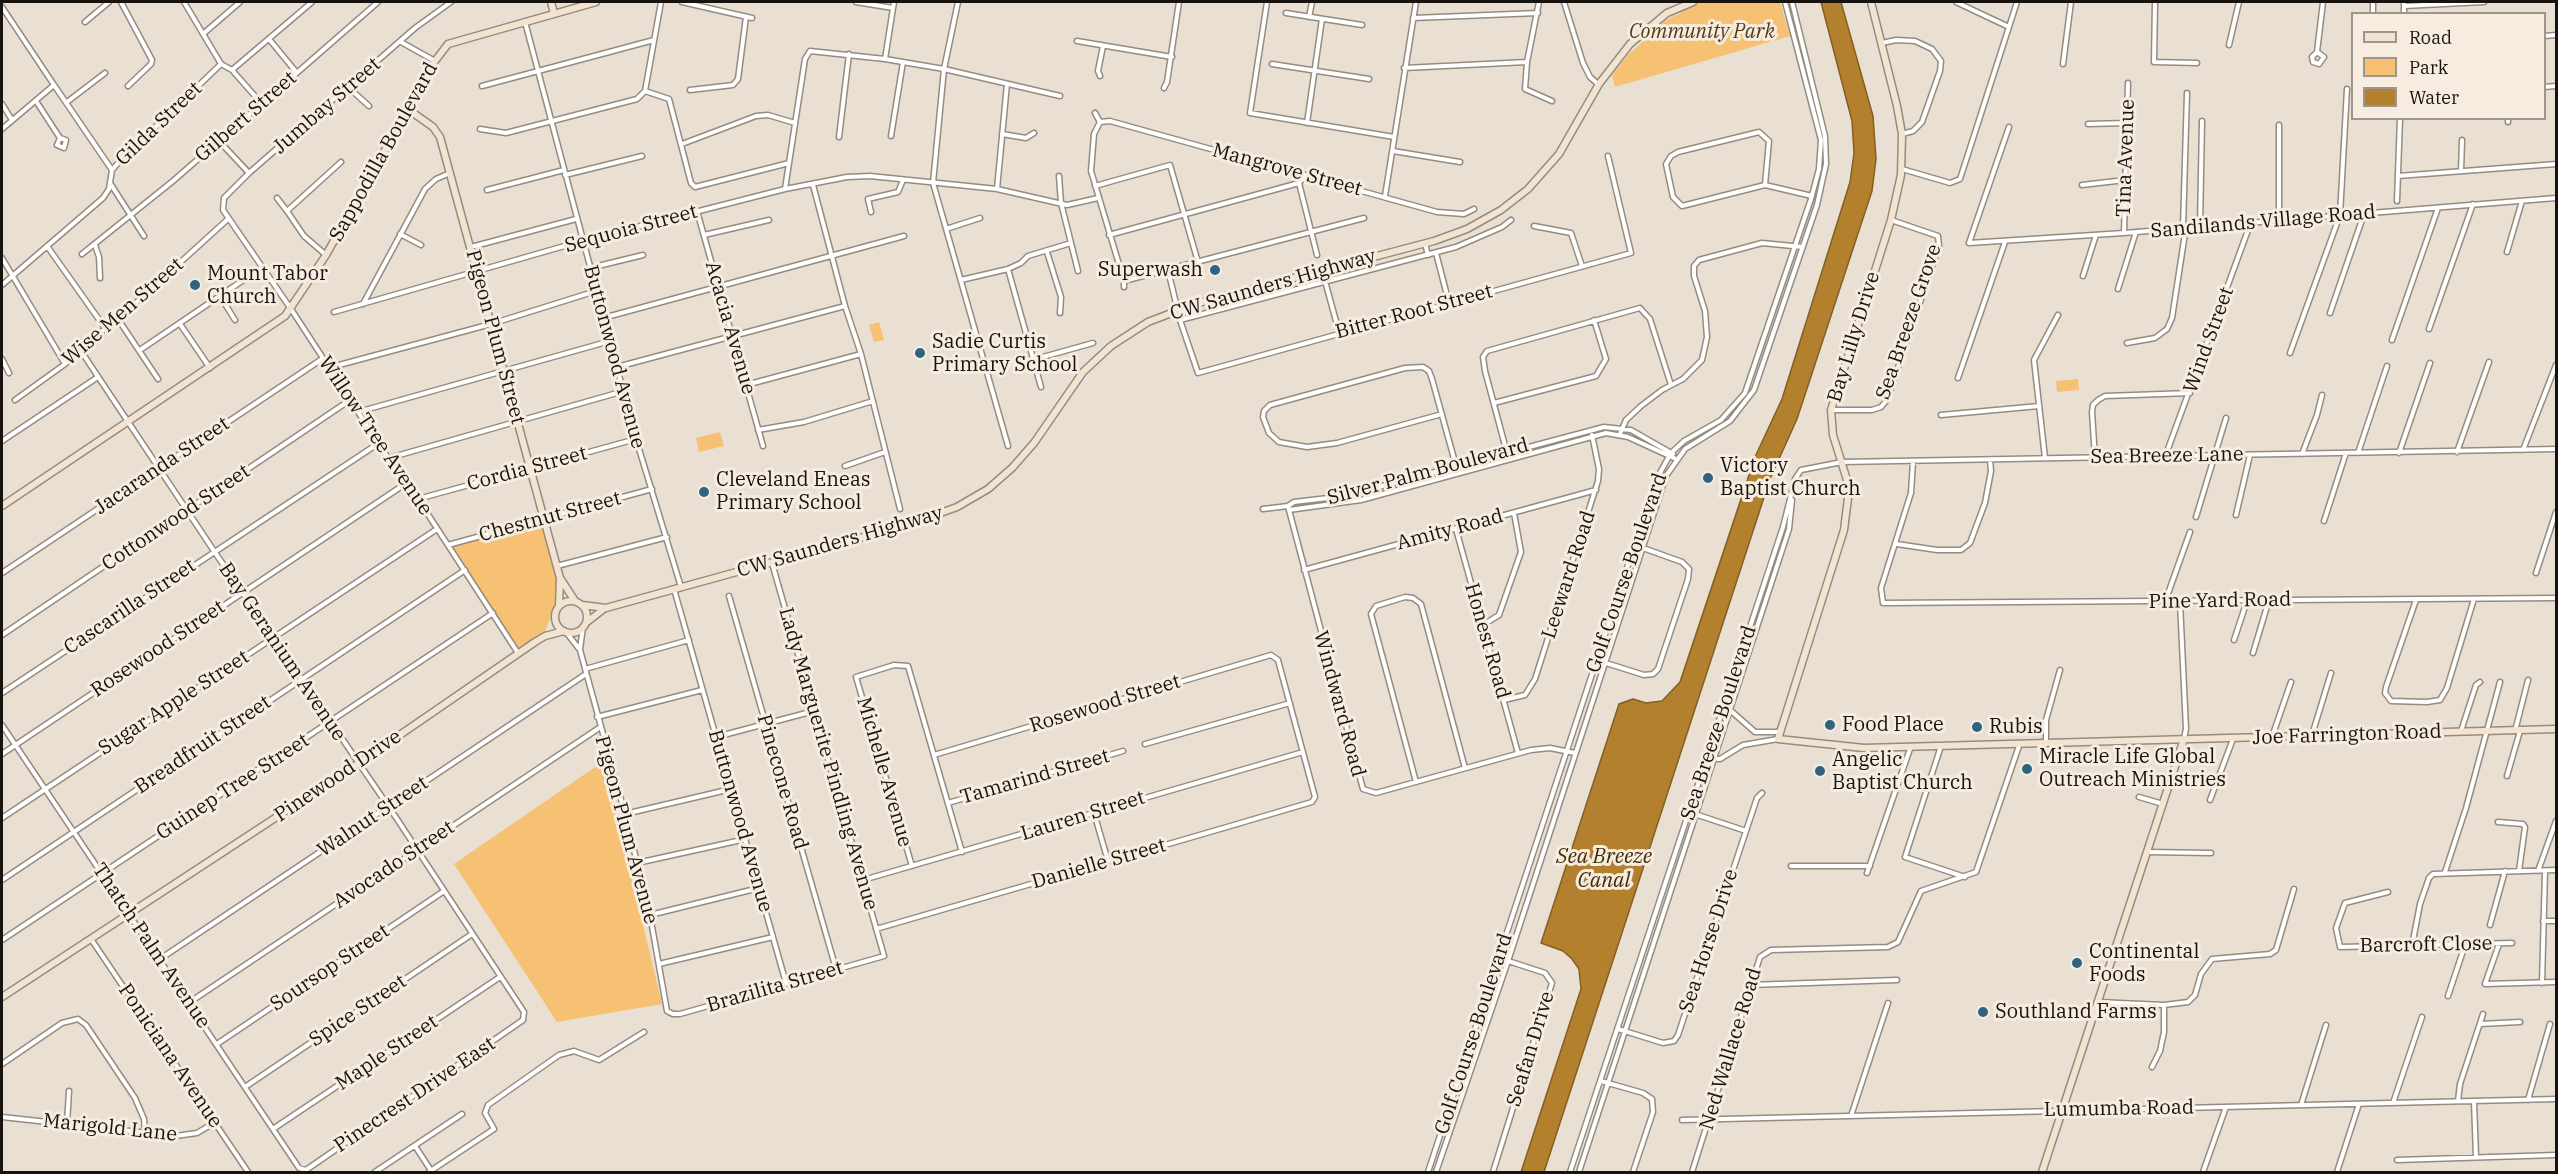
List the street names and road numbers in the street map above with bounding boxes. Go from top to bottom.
street label: Jumbay Street [268,53,386,159]
street label: Sappodilla Boulevard [325,58,443,246]
street label: Gilbert Street [190,66,302,168]
street label: Gilda Street [111,77,207,171]
street label: Tina Avenue [2112,99,2140,217]
street label: Mangrove Street [1210,138,1364,202]
street label: Sequoia Street [562,200,700,258]
street label: Sandilands Village Road [2149,200,2377,244]
street label: Sea Breeze Grove [1871,241,1947,403]
street label: CW Saunders Highway [1167,244,1379,326]
street label: Pigeon Plum Street [460,247,530,427]
street label: Wise Men Street [58,253,188,371]
street label: Acacia Avenue [700,259,760,397]
street label: Buttonwood Avenue [578,263,650,451]
street label: Bay Lilly Drive [1823,269,1885,405]
street label: Bitter Root Street [1333,279,1495,345]
street label: Wind Street [2179,284,2239,396]
street label: Willow Tree Avenue [313,352,437,520]
street label: Jacaranda Street [90,412,234,520]
street label: Silver Palm Boulevard [1325,434,1531,510]
street label: Cordia Street [464,441,590,497]
street label: Sea Breeze Lane [2090,443,2244,469]
street label: Cottonwood Street [98,460,254,576]
street label: Golf Course Boulevard [1582,470,1672,676]
street label: Chestnut Street [476,487,624,547]
street label: CW Saunders Highway [734,501,946,583]
street label: Amity Road [1394,504,1506,556]
street label: Leeward Road [1537,508,1601,642]
street label: Cascarilla Street [60,554,200,660]
street label: Bay Geranium Avenue [213,558,351,746]
street label: Honest Road [1459,580,1515,702]
street label: Pine Yard Road [2149,588,2291,614]
street label: Rosewood Street [87,595,229,703]
street label: Lady Marguerite Pindling Avenue [773,605,883,913]
street label: Sea Breeze Boulevard [1676,623,1762,823]
street label: Windward Road [1308,628,1370,780]
street label: Sugar Apple Street [94,645,254,761]
street label: Rosewood Street [1027,670,1183,738]
street label: Breadfruit Street [130,691,276,799]
street label: Michelle Avenue [851,694,917,850]
street label: Pinecone Road [751,712,813,852]
street label: Joe Farrington Road [2252,720,2442,750]
street label: Pinewood Drive [270,725,406,827]
street label: Buttonwood Avenue [702,727,778,915]
street label: Guinep Tree Street [152,729,314,845]
street label: Pigeon Plum Avenue [589,733,663,927]
street label: Tamarind Street [958,744,1112,810]
street label: Walnut Street [313,771,433,863]
street label: Lauren Street [1018,786,1148,846]
street label: Avocado Street [329,816,459,914]
street label: Danielle Street [1029,833,1169,895]
street label: Thatch Palm Avenue [87,859,215,1033]
street label: Sea Horse Drive [1674,866,1744,1016]
street label: Soursop Street [266,919,394,1017]
street label: Golf Course Boulevard [1430,931,1518,1137]
street label: Barcroft Close [2359,932,2493,958]
street label: Brazilita Street [704,956,846,1018]
street label: Ned Wallace Road [1695,965,1767,1133]
street label: Spice Street [305,970,411,1052]
street label: Poniciana Avenue [113,979,227,1133]
street label: Seafan Drive [1502,989,1560,1109]
street label: Maple Street [331,1010,443,1096]
street label: Pinecrest Drive East [330,1032,500,1158]
street label: Lumumba Road [2044,1096,2194,1122]
street label: Marigold Lane [42,1109,178,1147]

